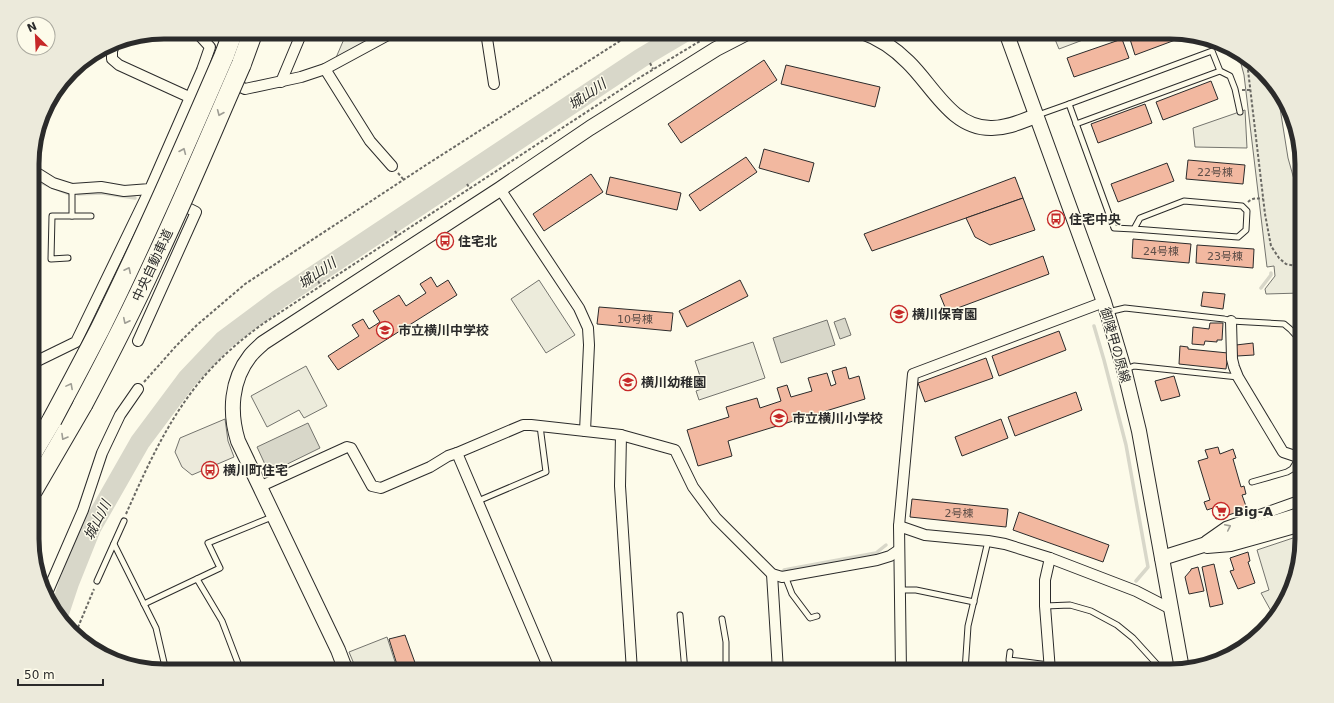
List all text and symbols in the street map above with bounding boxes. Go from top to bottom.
north arrow [16,16,56,56]
text: N [25,20,39,35]
water label: 城山川 [565,75,611,112]
one-way arrow [217,109,225,117]
one-way arrow [178,148,186,155]
house number: 22号棟 [1197,166,1233,179]
bus stop icon: 住宅中央 [1046,209,1066,229]
place label: 住宅中央 [1069,212,1121,227]
street label: 中央自動車道 [129,227,176,304]
bus stop icon: 住宅北 [435,231,455,251]
place label: 住宅北 [458,234,497,249]
house number: 24号棟 [1143,245,1179,258]
house number: 23号棟 [1207,250,1243,263]
water label: 城山川 [295,254,341,291]
one-way arrow [123,266,131,274]
school or university icon: 横川保育園 [889,304,909,324]
street label: 御陵甲の原線 [1098,306,1133,385]
place label: 横川保育園 [912,307,977,322]
house number: 10号棟 [617,313,653,326]
one-way arrow [123,317,131,324]
school or university icon: 市立横川中学校 [375,320,395,340]
place label: 市立横川中学校 [398,323,489,338]
school or university icon: 横川幼稚園 [618,372,638,392]
place label: 横川幼稚園 [641,375,706,390]
one-way arrow [65,383,73,390]
school or university icon: 市立横川小学校 [769,408,789,428]
place label: 市立横川小学校 [792,411,883,426]
one-way arrow [61,433,68,440]
bus stop icon: 横川町住宅 [200,460,220,480]
place label: 横川町住宅 [223,463,288,478]
water label: 城山川 [80,496,115,542]
supermarket icon: Big-A [1211,501,1231,521]
place label: Big-A [1234,504,1273,519]
house number: 2号棟 [945,507,974,520]
one-way arrow [1224,524,1231,531]
scale bar [18,661,103,687]
text: 50 m [24,668,55,682]

